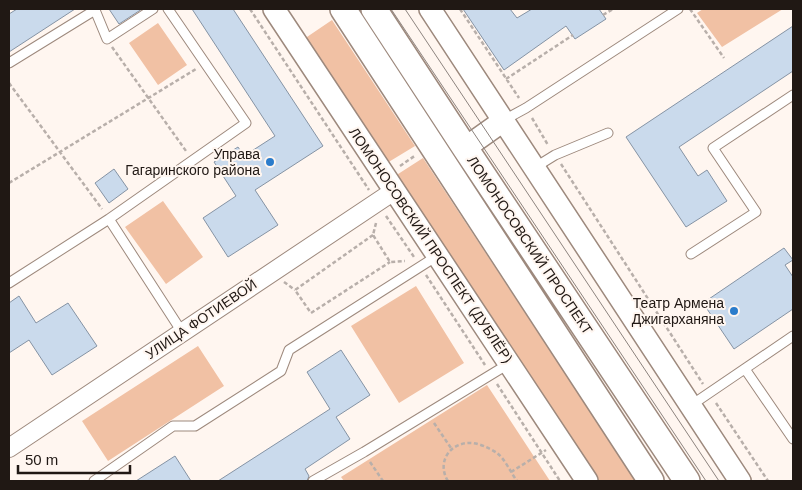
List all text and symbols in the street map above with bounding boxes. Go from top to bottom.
street label: ЛОМОНОСОВСКИЙ ПРОСПЕКТ (ДУБЛЁР) [346,124,517,366]
place label: Управа Гагаринского района [125,146,260,178]
street label: ЛОМОНОСОВСКИЙ ПРОСПЕКТ [464,152,597,338]
marker: Управа Гагаринского района [264,156,276,168]
street label: УЛИЦА ФОТИЕВОЙ [142,275,260,362]
place label: Театр Армена Джигарханяна [632,295,724,327]
marker: Театр Армена Джигарханяна [728,305,740,317]
scale bar [18,442,130,474]
text: 50 m [25,451,58,468]

